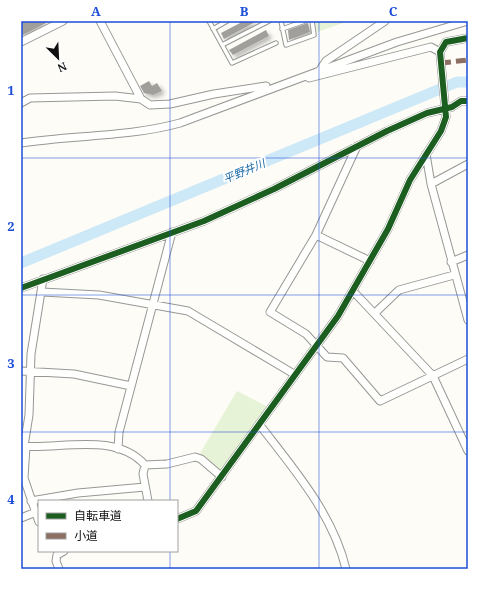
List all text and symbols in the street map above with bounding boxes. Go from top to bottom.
text: A [91,2,101,20]
text: B [240,2,249,20]
text: C [389,2,398,20]
north arrow [38,38,78,78]
text: N [55,59,69,76]
text: 1 [7,81,15,99]
water label: 平野井川 [221,155,268,186]
text: 2 [7,217,15,235]
text: 3 [7,354,15,372]
text: 4 [7,490,15,508]
legend [38,500,178,552]
text: 自転車道 [74,507,122,524]
text: 小道 [74,527,98,544]

